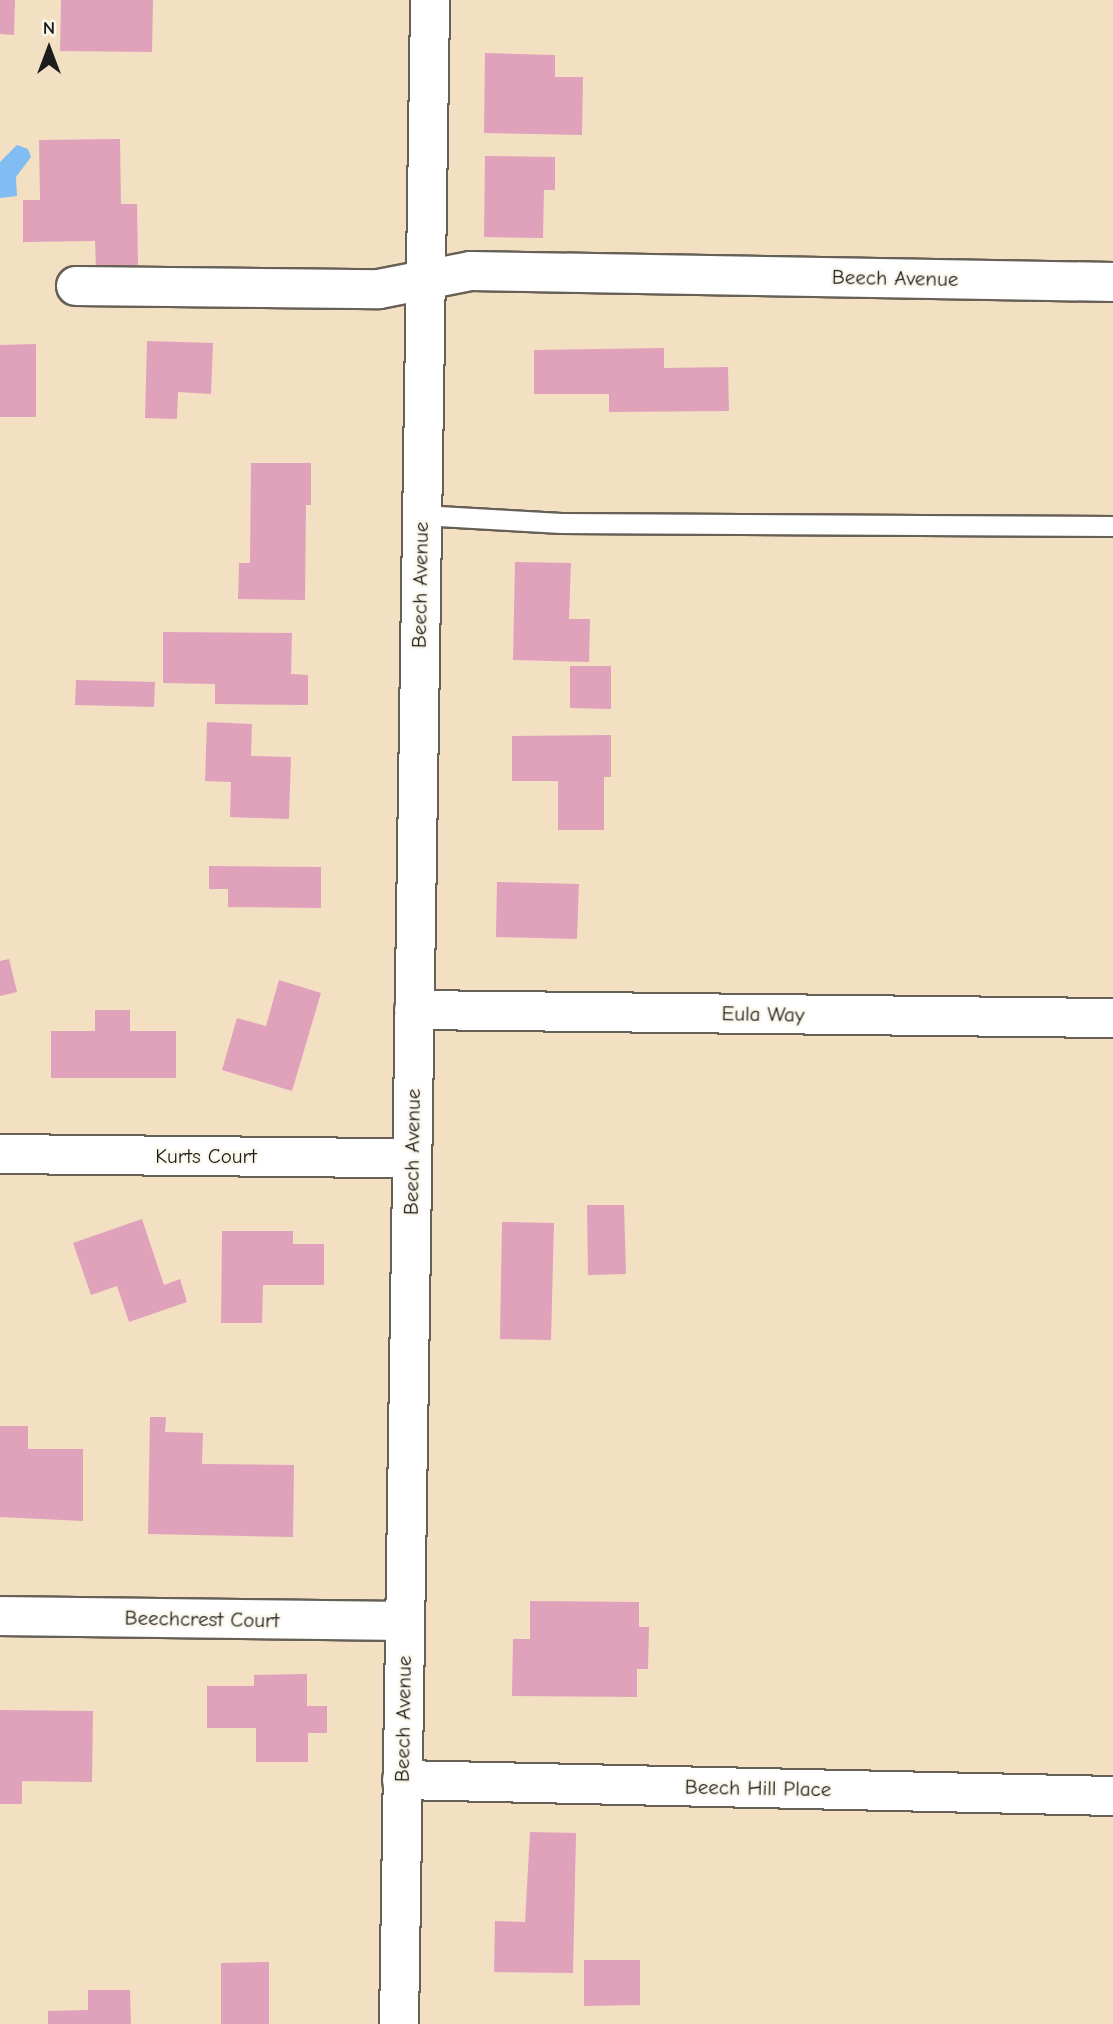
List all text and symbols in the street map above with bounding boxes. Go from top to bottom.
north arrow [14,14,84,84]
text: N [43,17,55,39]
street label: Beech Avenue [832,264,958,292]
street label: Beech Avenue [406,522,434,648]
street label: Eula Way [721,1001,805,1027]
street label: Beech Avenue [398,1089,426,1215]
street label: Kurts Court [155,1143,257,1169]
street label: Beechcrest Court [124,1605,280,1633]
street label: Beech Avenue [389,1656,417,1782]
street label: Beech Hill Place [685,1774,831,1802]

